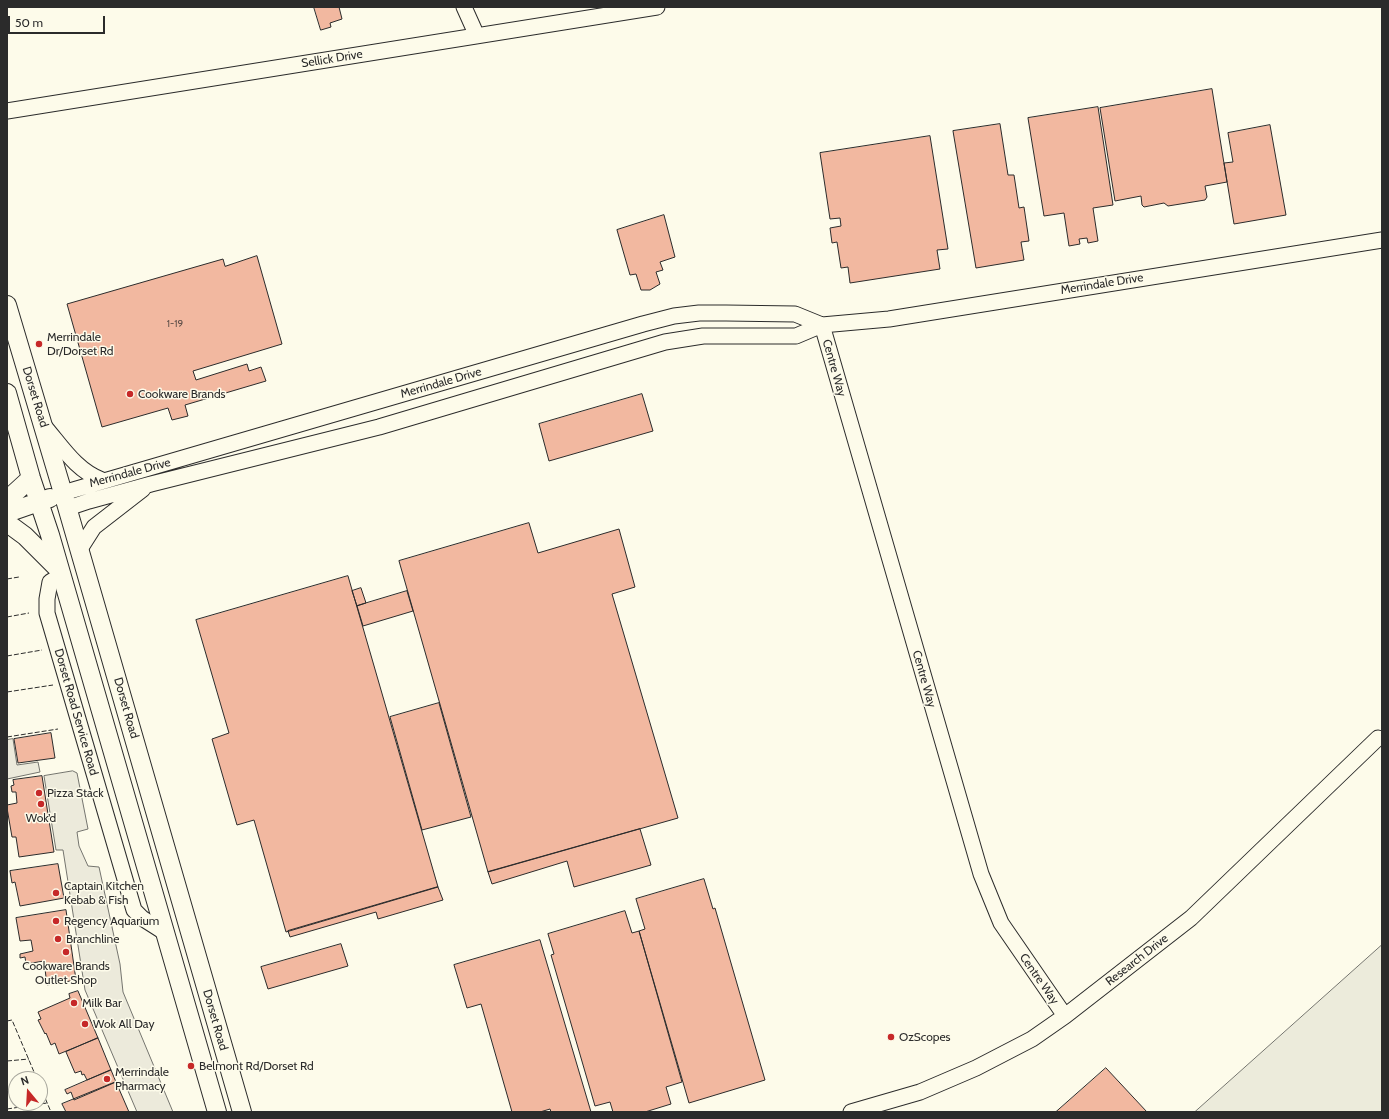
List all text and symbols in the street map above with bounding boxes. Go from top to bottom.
scale bar [10,8,107,34]
text: 50 m [15,15,43,30]
street label: Sellick Drive [300,47,364,71]
street label: Merrindale Drive [1060,270,1144,298]
house number: 1-19 [167,318,183,330]
place label: Merrindale Dr/Dorset Rd [47,330,114,358]
street label: Centre Way [819,338,849,398]
marker: Merrindale Dr/Dorset Rd [34,339,44,349]
street label: Dorset Road [19,365,51,429]
street label: Merrindale Drive [399,365,483,401]
place label: Cookware Brands [138,387,226,401]
marker: Cookware Brands [125,389,135,399]
street label: Merrindale Drive [88,455,172,491]
street label: Dorset Road Service Road [51,647,101,777]
street label: Centre Way [909,649,939,709]
street label: Dorset Road [110,676,142,740]
place label: Pizza Stack [47,786,104,800]
marker: Pizza Stack [34,788,44,798]
marker: Wok’d [36,799,46,809]
place label: Wok’d [26,811,56,825]
place label: Captain Kitchen Kebab & Fish [64,879,144,907]
marker: Captain Kitchen Kebab & Fish [51,888,61,898]
place label: Regency Aquarium [64,914,159,928]
marker: Regency Aquarium [51,916,61,926]
street label: Research Drive [1103,931,1171,989]
place label: Branchline [66,932,119,946]
marker: Branchline [53,934,63,944]
marker: Cookware Brands Outlet Shop [61,947,71,957]
street label: Centre Way [1016,951,1062,1007]
place label: Cookware Brands Outlet Shop [22,959,110,987]
street label: Dorset Road [199,988,231,1052]
place label: Milk Bar [82,996,122,1010]
marker: Milk Bar [69,998,79,1008]
place label: Wok All Day [93,1017,154,1031]
marker: Wok All Day [80,1019,90,1029]
place label: OzScopes [899,1030,951,1044]
marker: OzScopes [886,1032,896,1042]
place label: Belmont Rd/Dorset Rd [199,1059,314,1073]
marker: Belmont Rd/Dorset Rd [186,1061,196,1071]
place label: Merrindale Pharmacy [115,1065,169,1093]
north arrow [8,1071,48,1111]
text: N [19,1073,30,1088]
marker: Merrindale Pharmacy [102,1074,112,1084]

